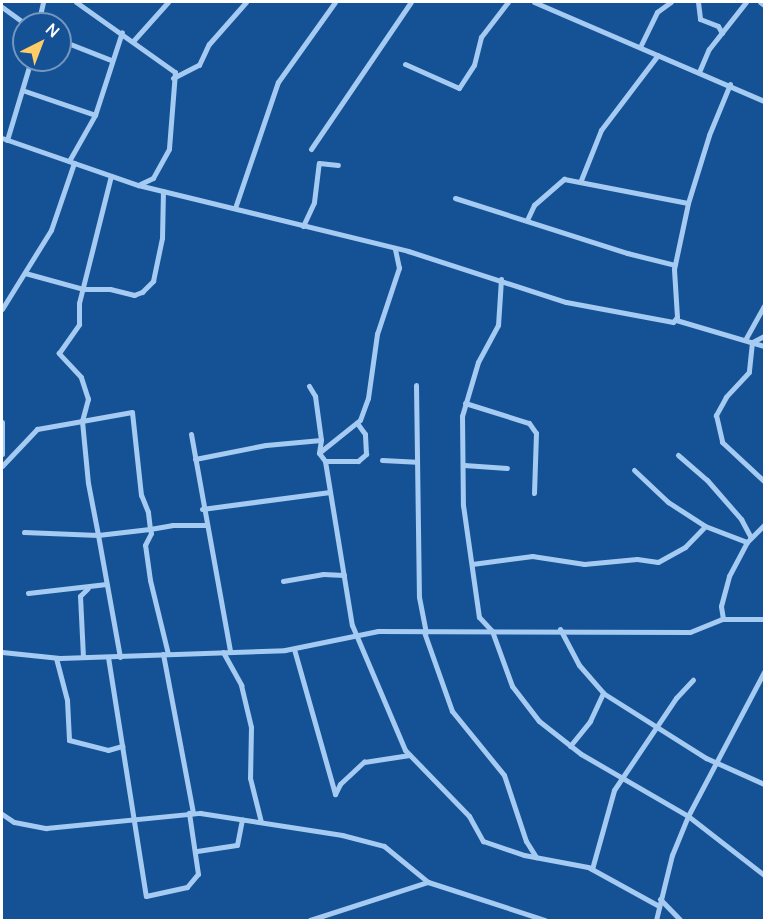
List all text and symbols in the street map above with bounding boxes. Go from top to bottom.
north arrow [12,12,72,72]
text: N [41,18,64,42]

